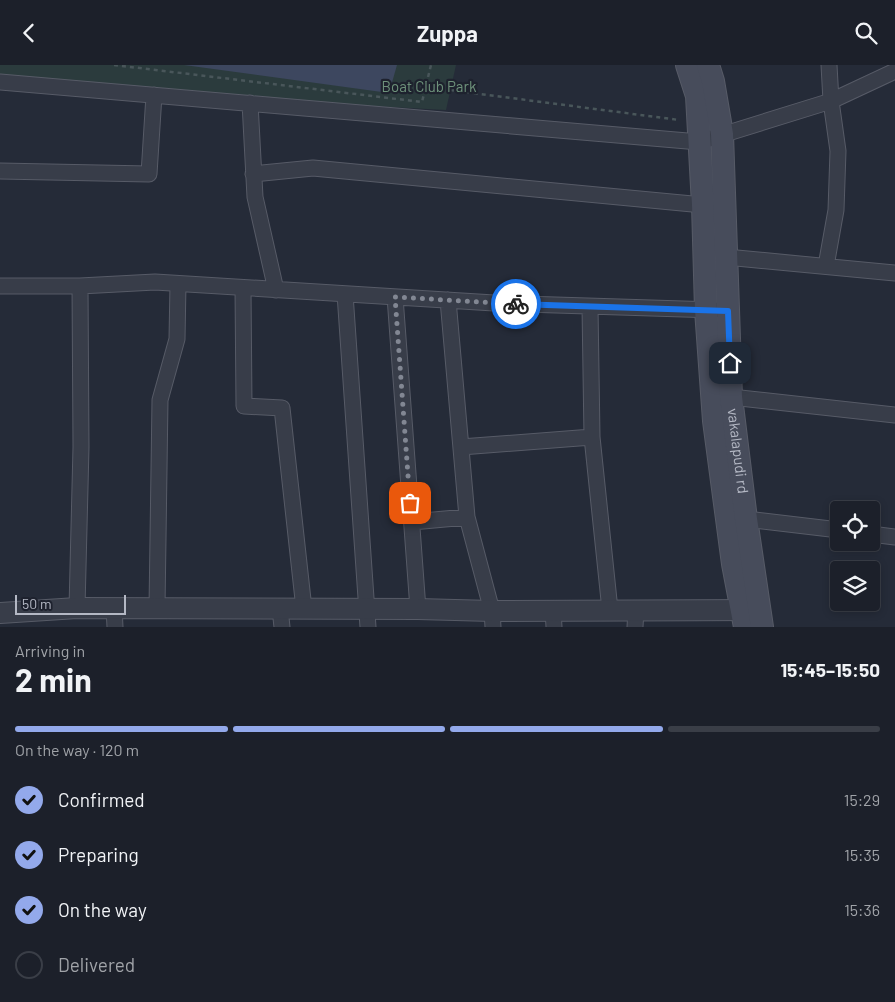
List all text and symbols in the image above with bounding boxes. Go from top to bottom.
icon: back [15,19,43,47]
icon: search [852,19,880,47]
text: Zuppa [417,20,478,46]
park label: Boat Club Park [382,77,477,95]
courier [491,279,541,329]
icon: bike [502,290,530,318]
pin [709,342,751,384]
icon: home [716,349,744,377]
street label: vakalapudi rd [724,407,753,494]
pin [389,482,431,524]
icon: bag [396,489,424,517]
map controls [830,501,880,611]
button: locate [830,501,880,551]
button: layers [830,561,880,611]
scale bar [15,592,126,615]
text: 50 m [22,595,51,612]
text: Arriving in [15,641,85,660]
text: 15:45–15:50 [780,658,880,681]
text: 2 min [15,660,92,698]
text: On the way · 120 m [15,740,139,759]
icon: check [15,786,43,814]
text: Confirmed [58,788,145,811]
text: 15:29 [844,790,880,809]
icon: check [15,841,43,869]
text: Preparing [58,843,139,866]
text: 15:35 [844,845,880,864]
icon: check [15,896,43,924]
text: On the way [58,898,147,921]
text: 15:36 [844,900,880,919]
text: Delivered [58,953,135,976]

